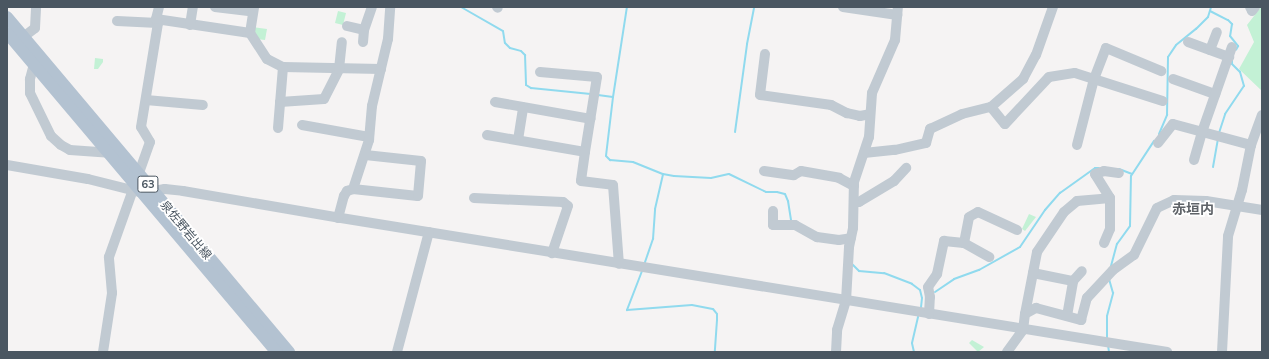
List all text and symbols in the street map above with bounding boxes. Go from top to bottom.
road number: 63 [137,175,159,193]
street label: 泉佐野岩出線 [157,198,215,262]
district label: 赤垣内 [1172,201,1214,217]

